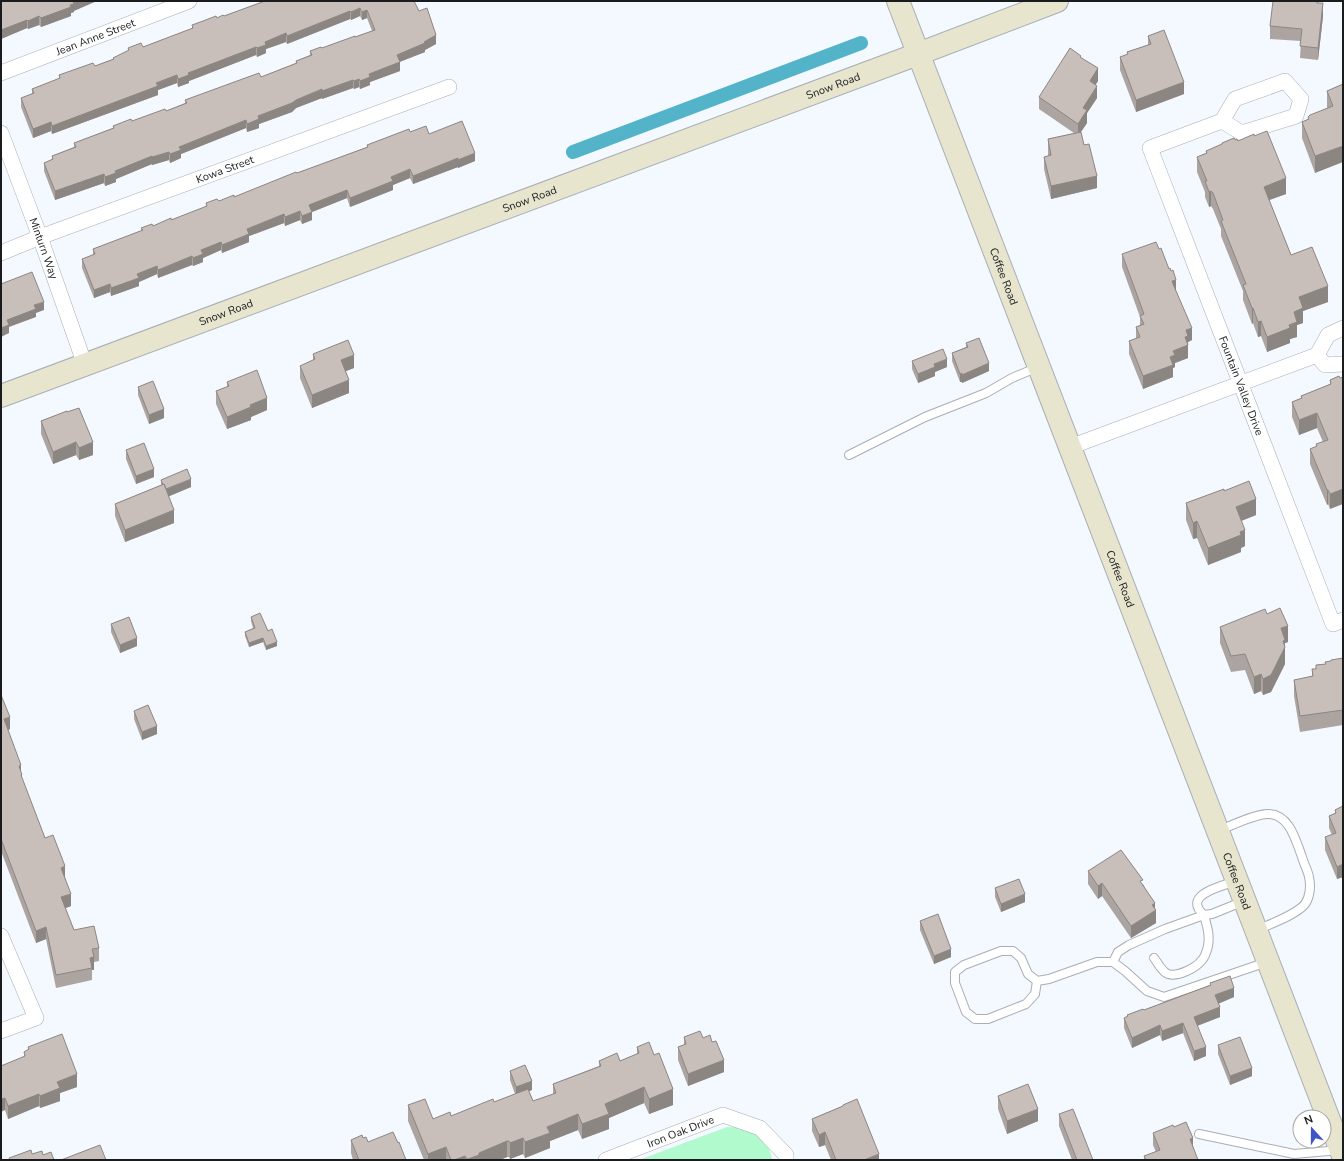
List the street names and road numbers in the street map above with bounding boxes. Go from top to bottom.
street label: Jean Anne Street [53,15,137,59]
street label: Snow Road [804,69,862,103]
street label: Kowa Street [194,152,256,187]
street label: Snow Road [500,182,559,216]
street label: Minturn Way [26,215,62,281]
street label: Coffee Road [986,245,1022,307]
street label: Snow Road [197,295,255,329]
street label: Fountain Valley Drive [1215,334,1267,438]
street label: Coffee Road [1103,548,1138,609]
street label: Coffee Road [1219,850,1255,912]
street label: Iron Oak Drive [645,1112,716,1151]

